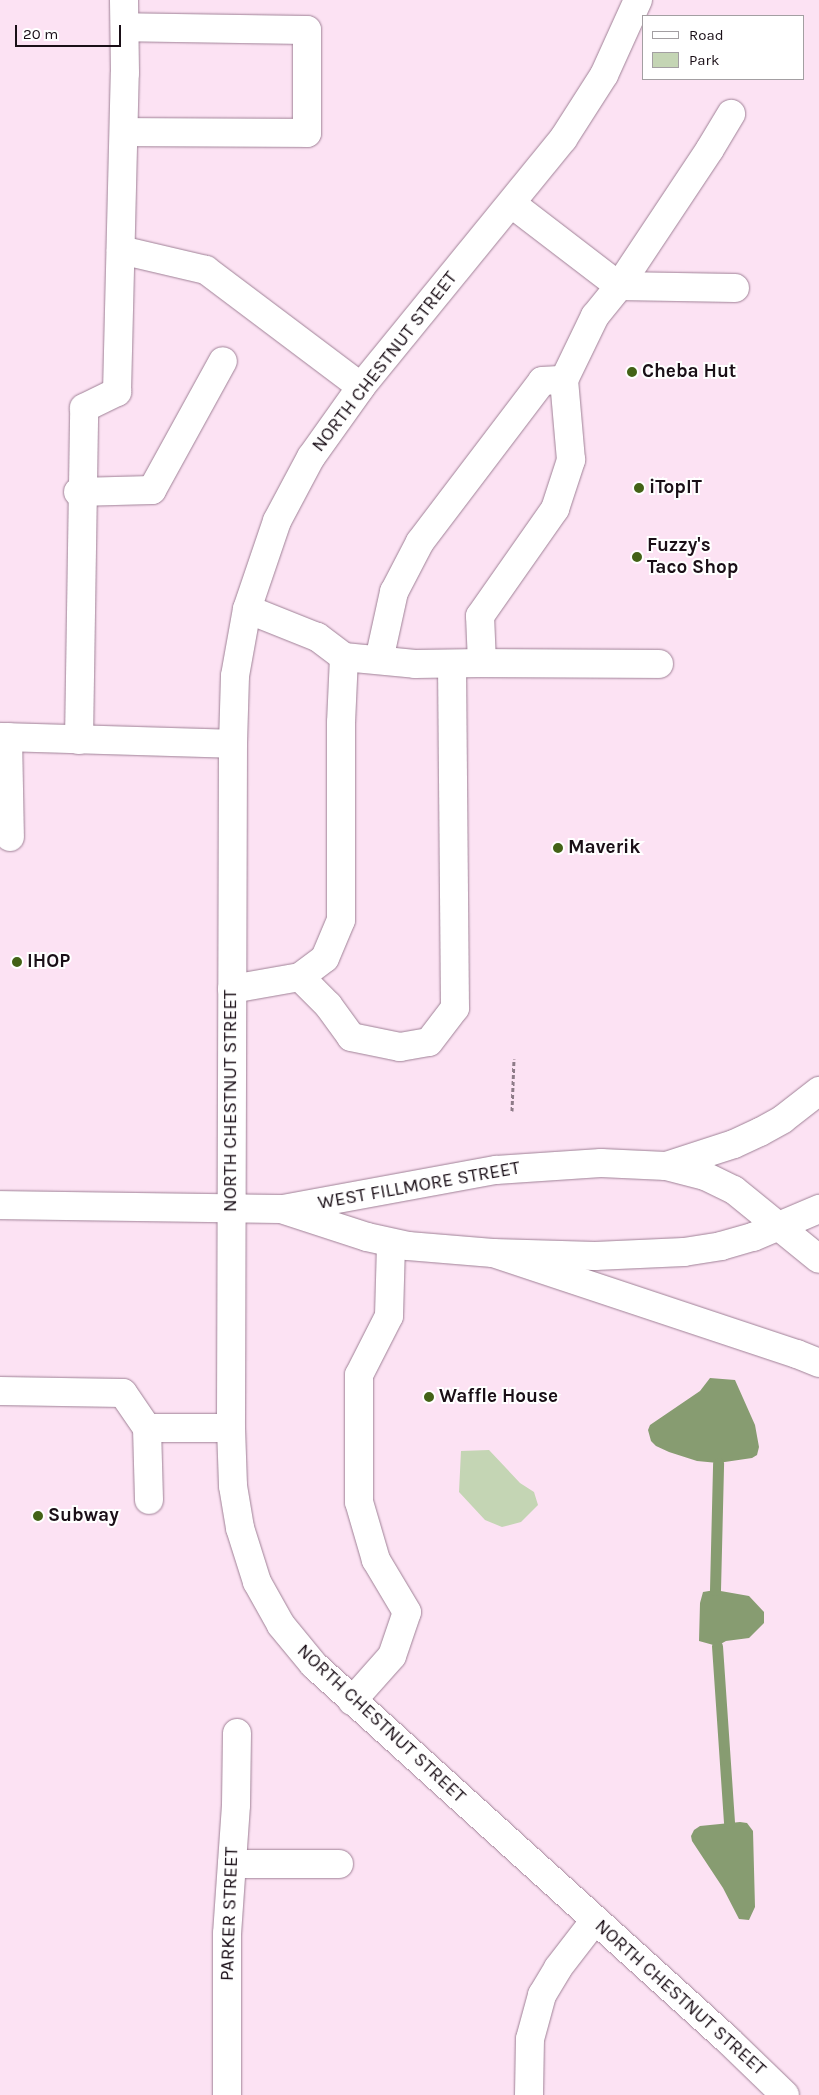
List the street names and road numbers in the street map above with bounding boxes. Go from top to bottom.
street label: NORTH CHESTNUT STREET [308,267,462,457]
street label: NORTH CHESTNUT STREET [220,990,242,1212]
street label: WEST FILLMORE STREET [316,1157,522,1215]
street label: NORTH CHESTNUT STREET [292,1640,470,1808]
street label: PARKER STREET [216,1847,244,1981]
street label: NORTH CHESTNUT STREET [590,1915,770,2081]

